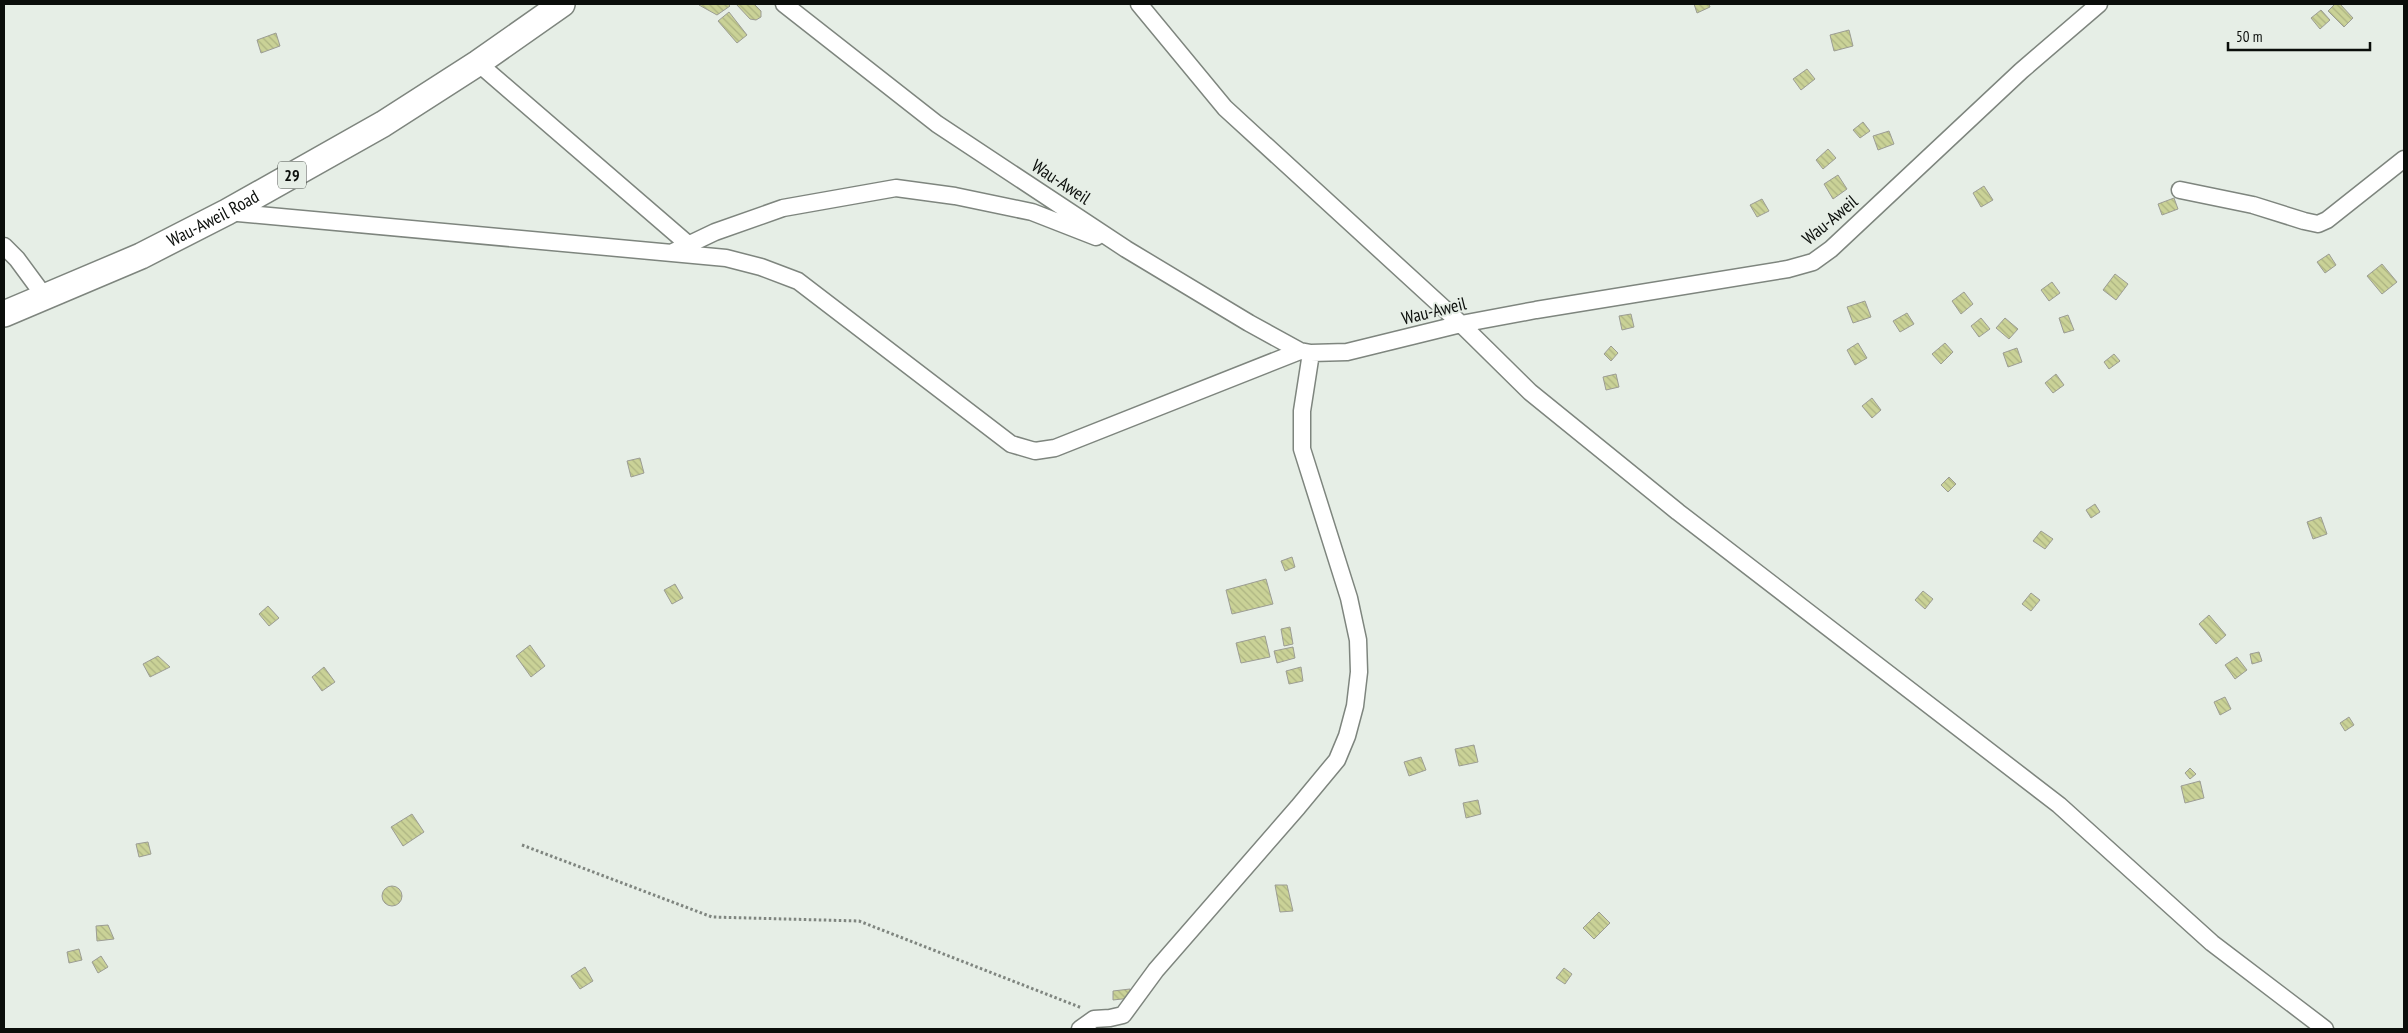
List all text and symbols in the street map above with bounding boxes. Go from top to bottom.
scale bar [2228,20,2370,52]
text: 50 m [2236,27,2262,46]
street label: Wau-Aweil [1027,154,1096,210]
road number: 29 [278,162,306,188]
street label: Wau-Aweil Road [163,184,263,252]
street label: Wau-Aweil [1797,189,1863,250]
street label: Wau-Aweil [1399,291,1469,330]

